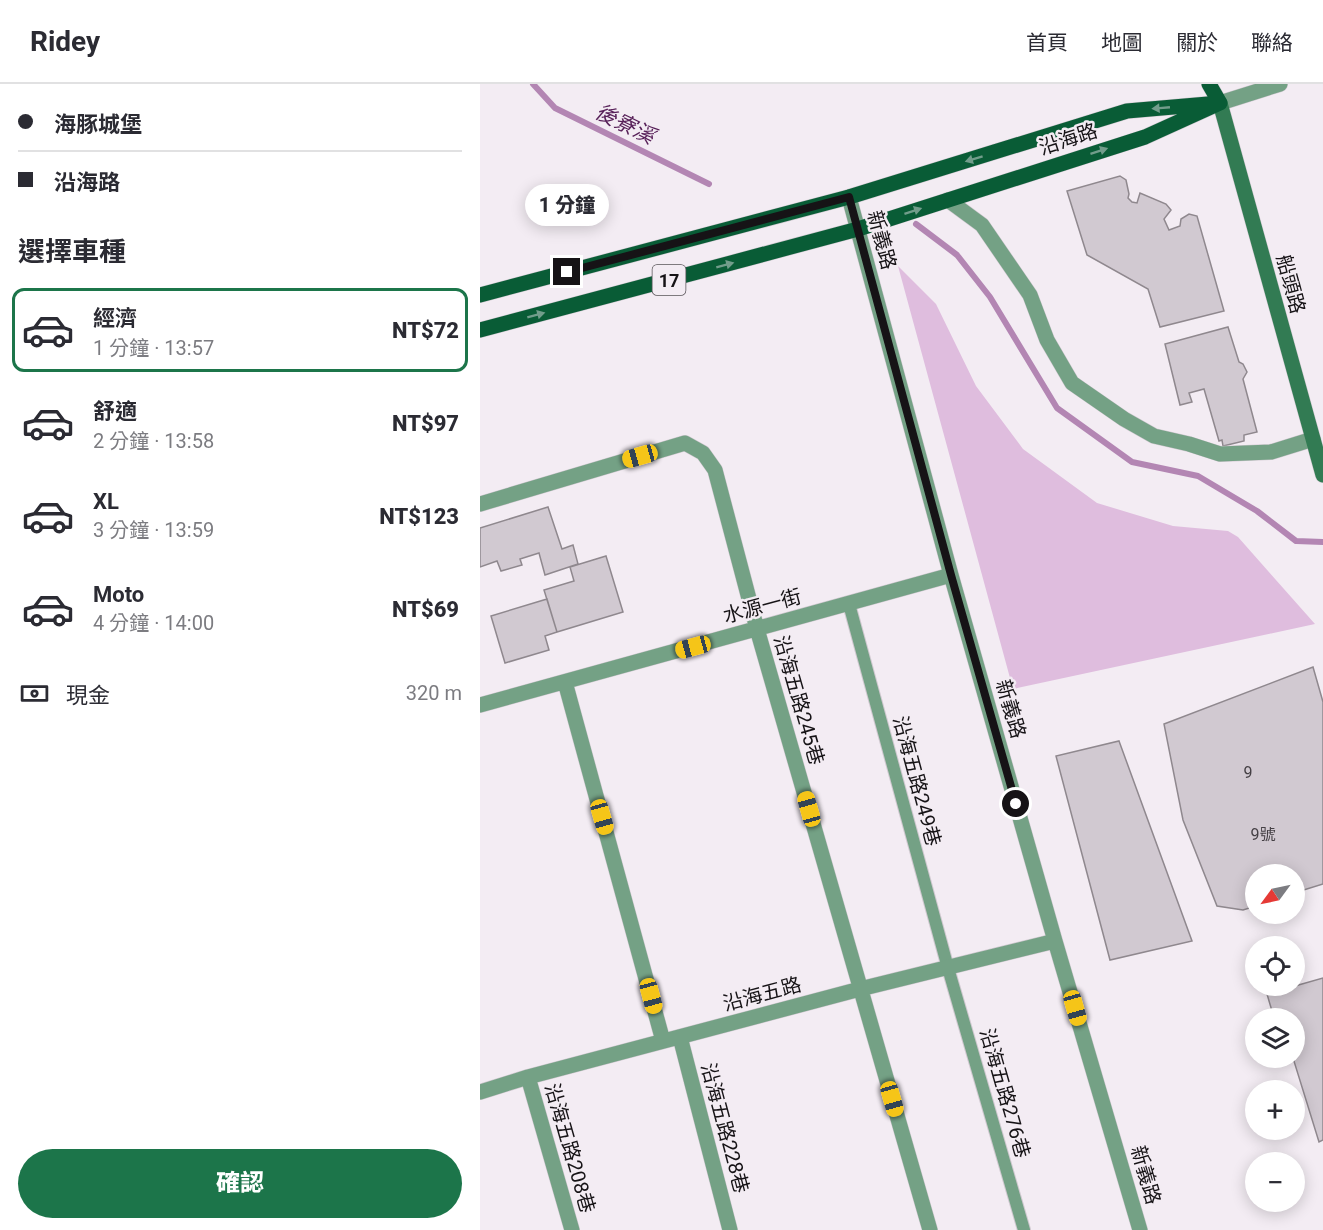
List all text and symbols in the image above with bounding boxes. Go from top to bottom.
text: Ridey [30,25,100,58]
text: 首頁 [1026,31,1068,55]
text: 地圖 [1101,31,1143,55]
text: 關於 [1176,31,1218,55]
text: 聯絡 [1251,31,1293,55]
water label: 後寮溪 [591,99,661,150]
one-way arrow [1152,103,1171,113]
text: 海豚城堡 [54,112,142,137]
street label: 沿海路 [1036,118,1100,160]
one-way arrow [1090,146,1108,156]
one-way arrow [965,155,983,164]
text: 沿海路 [54,170,120,195]
callout: 1 分鐘 [525,185,609,227]
text: 1 分鐘 [539,193,595,217]
one-way arrow [904,206,922,215]
street label: 新義路 [863,208,901,272]
text: 選擇車種 [18,236,126,268]
street label: 船頭路 [1272,252,1310,316]
route end [553,258,580,285]
one-way arrow [716,259,734,269]
road number: 17 [652,265,686,295]
icon: car [21,303,75,357]
text: 經濟 [93,306,137,331]
one-way arrow [527,310,546,320]
text: NT$72 [392,318,459,343]
text: 1 分鐘 · 13:57 [93,336,214,360]
icon: car [21,396,75,450]
text: 舒適 [93,399,137,424]
text: NT$97 [392,411,459,436]
text: 2 分鐘 · 13:58 [93,429,214,453]
car [620,442,660,470]
icon: car [21,489,75,543]
text: XL [93,489,119,514]
text: NT$123 [379,504,459,529]
text: 3 分鐘 · 13:59 [93,518,214,542]
icon: car [21,582,75,636]
text: Moto [93,582,144,607]
street label: 水源一街 [720,584,804,628]
text: NT$69 [392,597,459,622]
text: 4 分鐘 · 14:00 [93,611,214,635]
street label: 沿海五路245巷 [769,632,829,768]
car [673,634,713,660]
icon: cash [18,677,51,710]
street label: 新義路 [991,677,1031,741]
text: 320 m [406,681,462,705]
text: 現金 [66,683,110,708]
street label: 沿海五路249巷 [888,713,946,849]
house number: 9 [1244,763,1253,782]
car [795,789,823,829]
route start [1002,790,1029,817]
car [588,797,616,837]
house number: 9號 [1251,825,1276,844]
north arrow [1245,864,1305,924]
map controls [1245,864,1305,1212]
button: locate [1245,936,1305,996]
street label: 沿海五路 [720,972,804,1016]
car [638,976,664,1016]
car [1061,988,1089,1028]
button: layers [1245,1008,1305,1068]
street label: 沿海五路276巷 [975,1025,1035,1161]
street label: 沿海五路228巷 [696,1060,754,1196]
car [878,1079,906,1119]
street label: 沿海五路208巷 [540,1080,600,1216]
button: + [1245,1080,1305,1140]
street label: 新義路 [1126,1143,1166,1207]
button: 確認 [18,1149,462,1218]
button: − [1245,1152,1305,1212]

